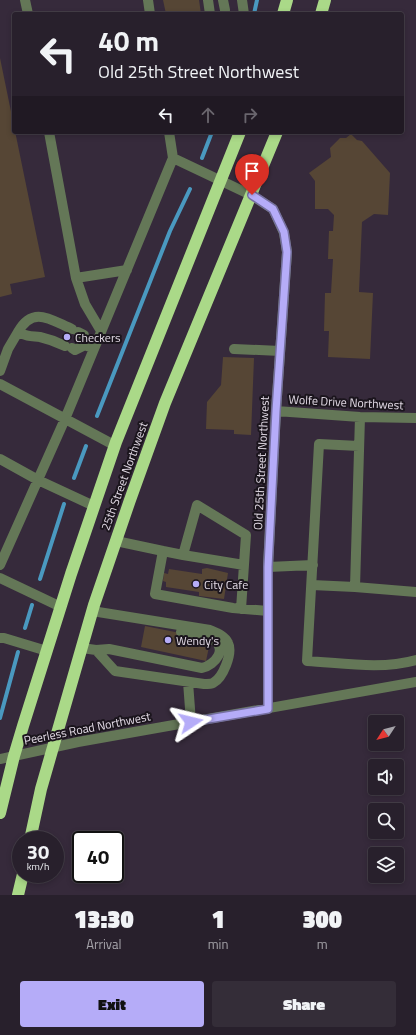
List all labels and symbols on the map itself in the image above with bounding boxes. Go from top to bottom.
pin [235,154,269,195]
place label: Checkers [75,328,121,347]
marker: Checkers [62,332,72,342]
street label: Wolfe Drive Northwest [288,390,405,415]
street label: Old 25th Street Northwest [248,395,274,530]
street label: 25th Street Northwest [96,418,153,533]
place label: City Cafe [204,575,248,594]
marker: City Cafe [191,579,201,589]
place label: Wendy's [176,631,219,650]
marker: Wendy's [163,635,173,645]
position arrow [170,701,212,743]
street label: Peerless Road Northwest [22,706,153,750]
north arrow [368,715,404,751]
speed limit sign: 40 [72,831,124,883]

